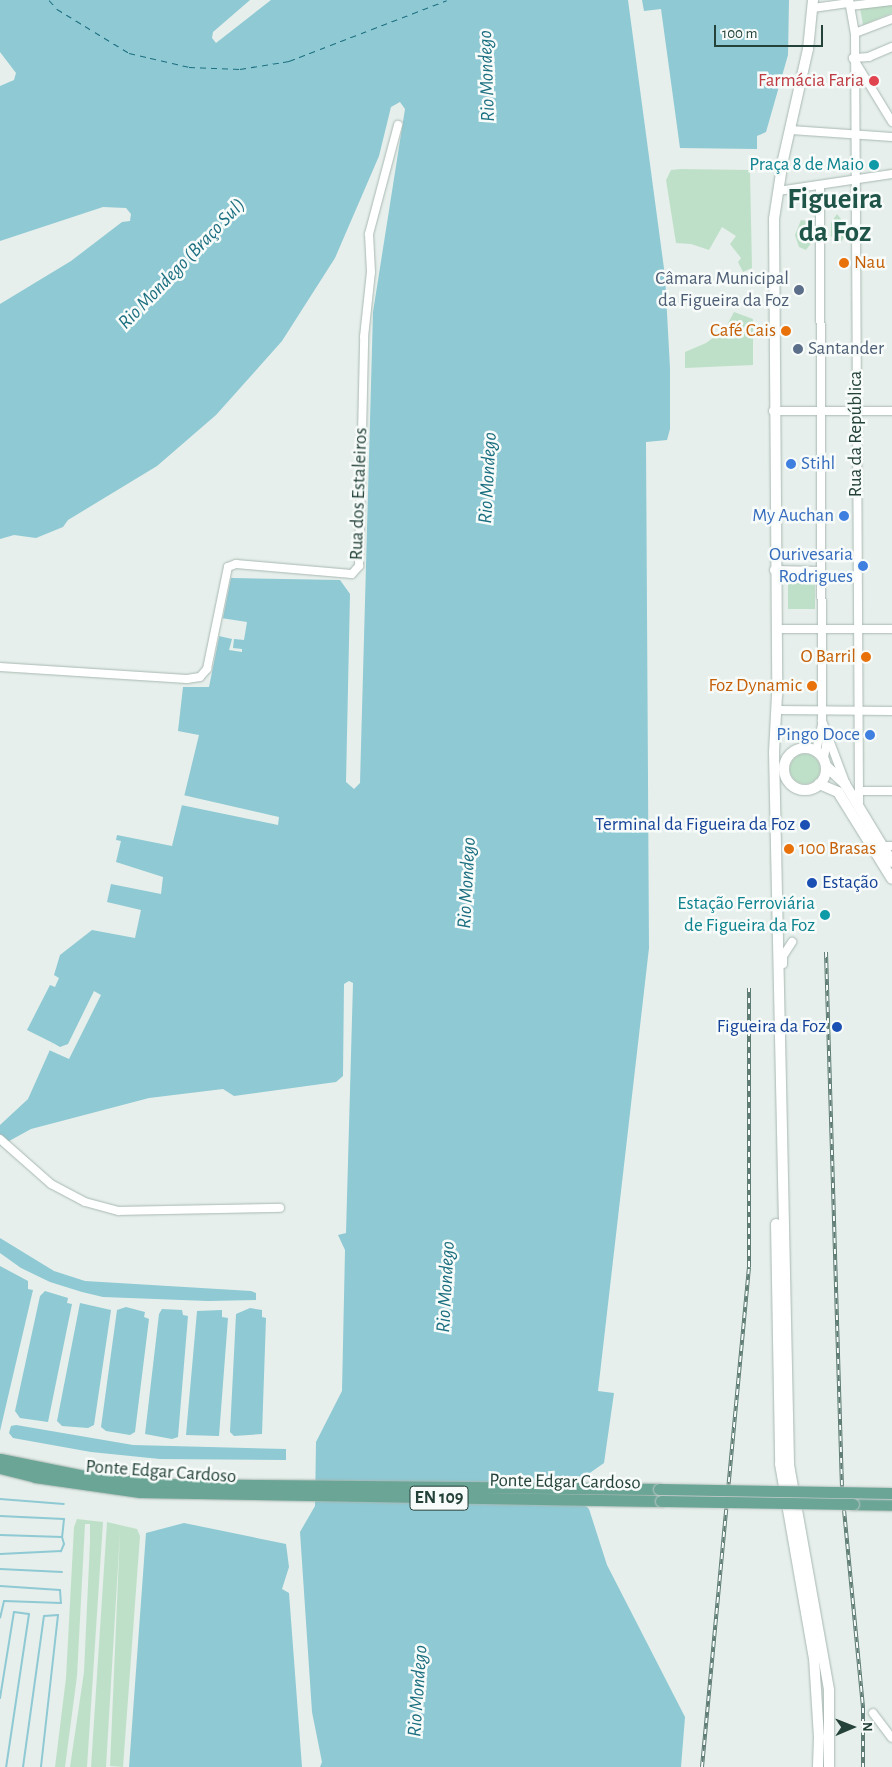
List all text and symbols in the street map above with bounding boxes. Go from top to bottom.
scale bar [717,15,826,47]
text: 100 m [722,26,757,41]
water label: Rio Mondego [473,30,501,122]
place label: Farmácia Faria [758,70,864,92]
marker: Farmácia Faria [868,75,880,87]
place label: Praça 8 de Maio [749,154,864,176]
marker: Praça 8 de Maio [868,159,880,171]
district label: Figueira da Foz [787,182,883,250]
water label: Rio Mondego (Braço Sul) [113,193,251,335]
place label: Nau [854,252,885,274]
marker: Nau [838,257,850,269]
place label: Câmara Municipal da Figueira da Foz [655,268,789,312]
marker: Câmara Municipal da Figueira da Foz [793,284,805,296]
place label: Café Cais [710,320,776,342]
marker: Café Cais [780,325,792,337]
place label: Santander [808,338,884,360]
marker: Santander [792,343,804,355]
street label: Rua da República [845,371,867,497]
street label: Rua dos Estaleiros [345,427,373,561]
water label: Rio Mondego [474,432,502,524]
place label: Stihl [801,453,835,475]
marker: Stihl [785,458,797,470]
place label: My Auchan [752,505,834,527]
marker: My Auchan [838,510,850,522]
place label: Ourivesaria Rodrigues [769,544,853,588]
marker: Ourivesaria Rodrigues [857,560,869,572]
place label: O Barril [800,646,856,668]
marker: O Barril [860,651,872,663]
place label: Foz Dynamic [709,675,802,697]
marker: Foz Dynamic [806,680,818,692]
place label: Pingo Doce [776,724,860,746]
marker: Pingo Doce [864,729,876,741]
place label: Terminal da Figueira da Foz [595,814,795,836]
marker: Terminal da Figueira da Foz [799,819,811,831]
water label: Rio Mondego [453,837,481,929]
place label: 100 Brasas [799,838,876,860]
marker: 100 Brasas [783,843,795,855]
place label: Estação [822,872,878,894]
marker: Estação [806,877,818,889]
place label: Estação Ferroviária de Figueira da Foz [677,893,815,937]
marker: Estação Ferroviária de Figueira da Foz [819,909,831,921]
place label: Figueira da Foz [717,1016,826,1038]
marker: Figueira da Foz [830,1020,844,1034]
water label: Rio Mondego [432,1241,460,1333]
street label: Ponte Edgar Cardoso [85,1455,237,1489]
street label: Ponte Edgar Cardoso [489,1469,641,1495]
road number: EN 109 [409,1482,469,1514]
water label: Rio Mondego [403,1644,433,1738]
north arrow [827,1702,877,1752]
text: N [860,1722,874,1732]

